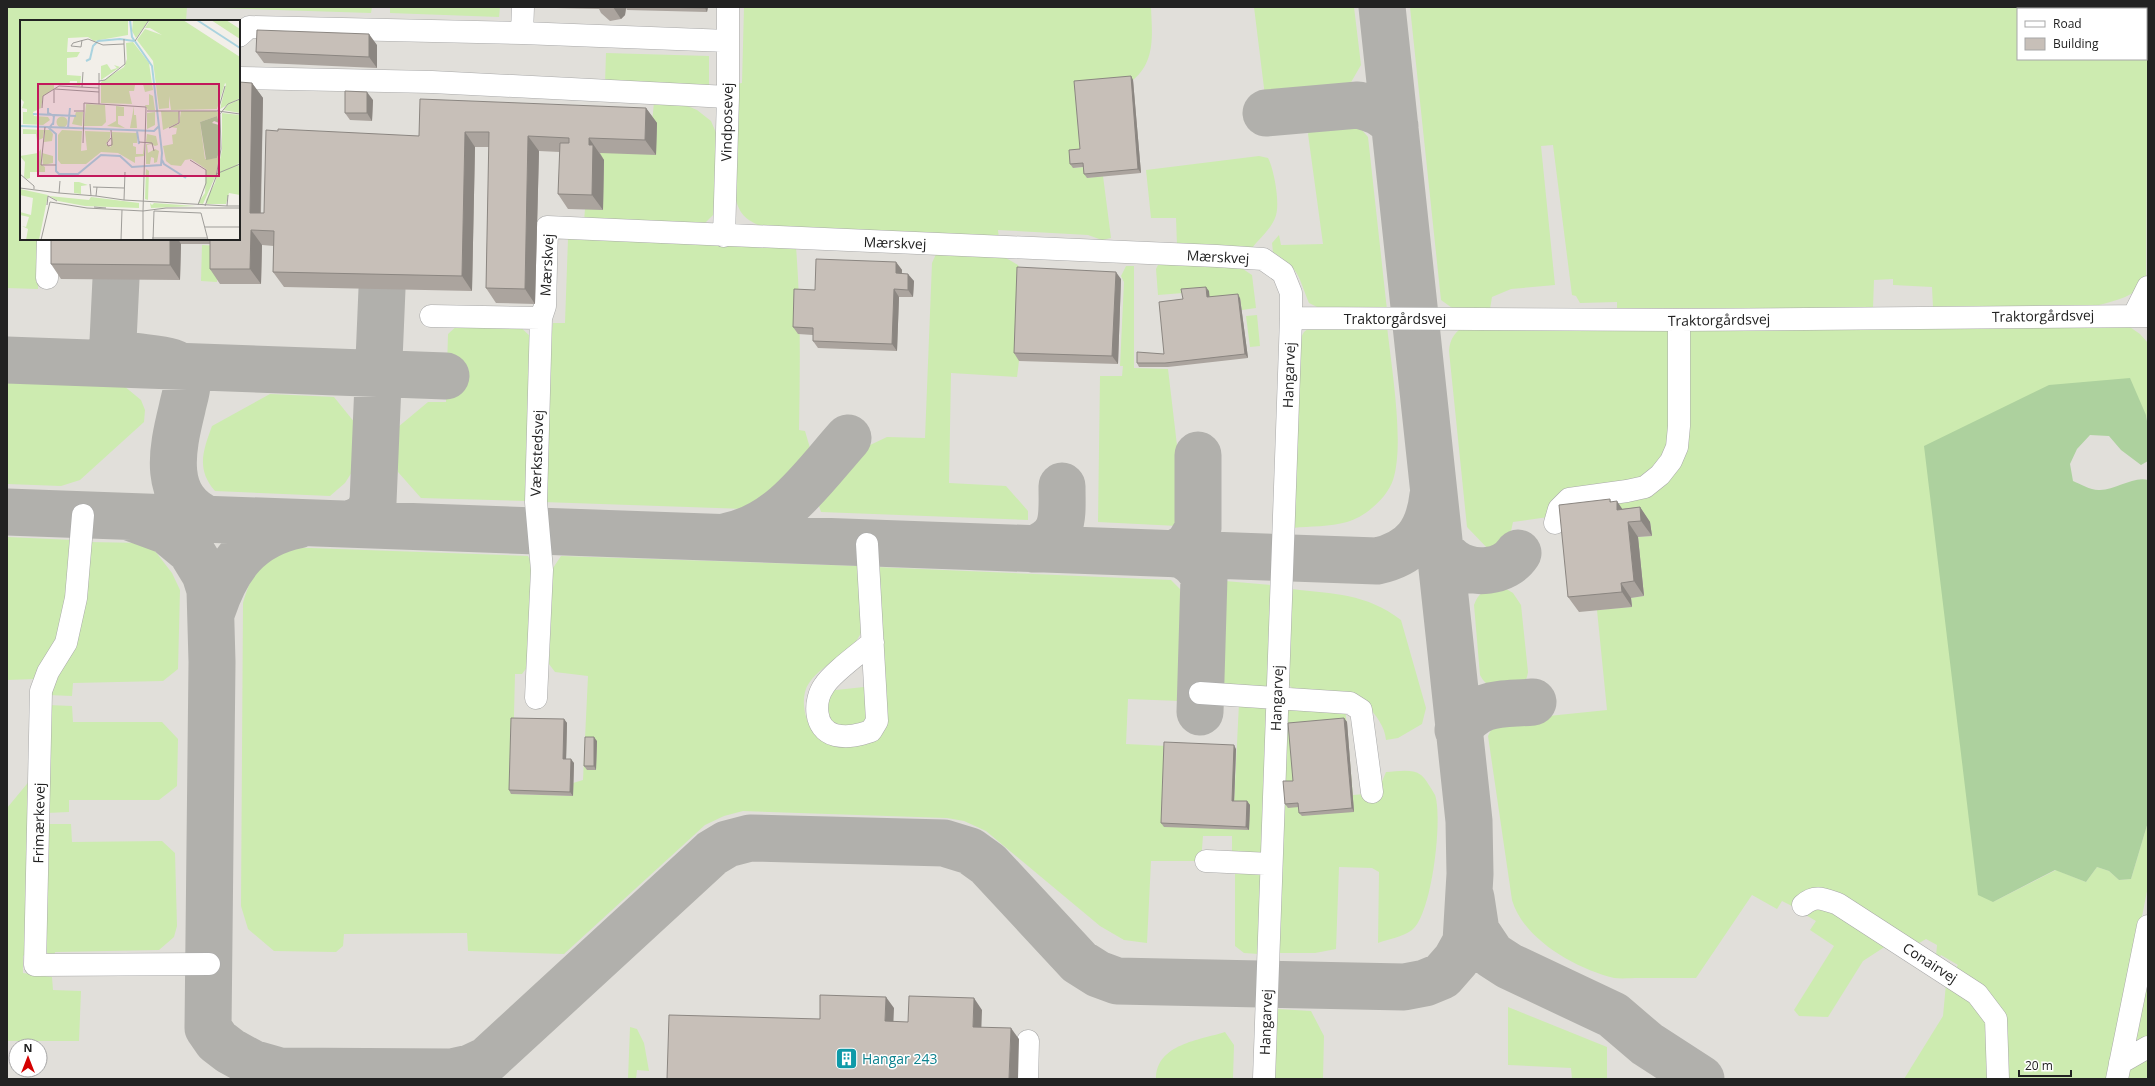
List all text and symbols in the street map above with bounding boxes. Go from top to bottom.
legend [2017,8,2147,60]
text: Road [2053,15,2082,32]
inset map [20,20,240,240]
text: Building [2053,35,2099,52]
street label: Vindposevej [716,82,737,162]
street label: Mærskvej [863,232,927,253]
street label: Mærskvej [535,233,558,297]
street label: Mærskvej [1186,245,1250,268]
street label: Traktorgårdsvej [1992,305,2094,326]
street label: Traktorgårdsvej [1344,309,1446,328]
street label: Traktorgårdsvej [1668,309,1770,330]
street label: Hangarvej [1278,342,1299,408]
street label: Værkstedsvej [525,409,548,497]
street label: Hangarvej [1266,665,1287,731]
street label: Frimærkevej [28,782,49,864]
street label: Conairvej [1899,938,1961,987]
street label: Hangarvej [1255,989,1276,1055]
north arrow [8,1038,48,1078]
text: N [24,1040,32,1055]
building icon: Hangar 243 [834,1046,860,1072]
place label: Hangar 243 [862,1049,937,1068]
scale bar [2019,1052,2071,1078]
text: 20 m [2025,1057,2053,1074]

